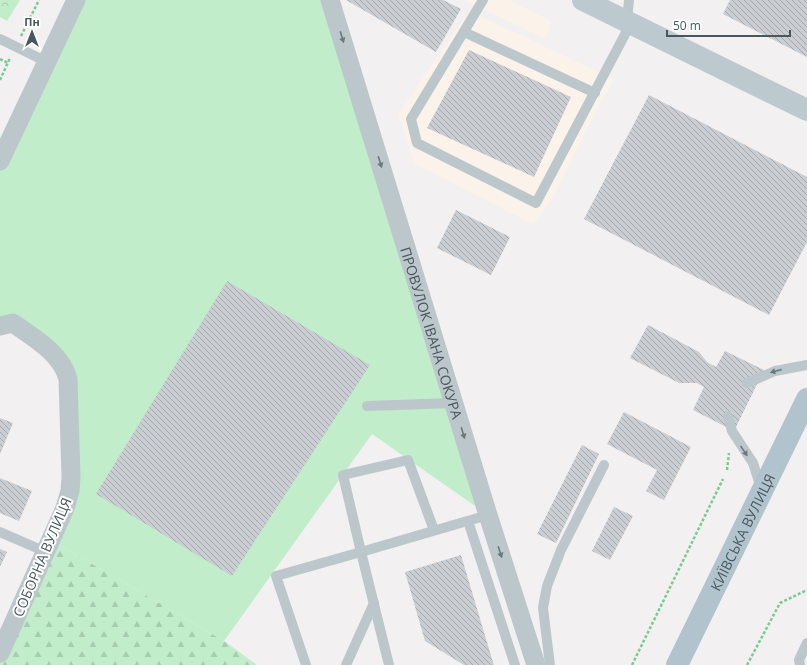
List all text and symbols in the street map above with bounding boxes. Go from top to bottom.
north arrow [12,12,52,52]
scale bar [667,12,790,38]
text: Пн [24,14,40,29]
text: 50 m [673,17,701,34]
one-way arrow [339,32,345,44]
one-way arrow [377,156,383,168]
street label: ПРОВУЛОК ІВАНА СОКУРА [397,244,467,421]
one-way arrow [770,368,782,374]
one-way arrow [460,428,466,440]
one-way arrow [741,445,748,457]
street label: КИЇВСЬКА ВУЛИЦЯ [705,470,779,594]
street label: СОБОРНА ВУЛИЦЯ [8,494,76,620]
one-way arrow [497,546,503,558]

